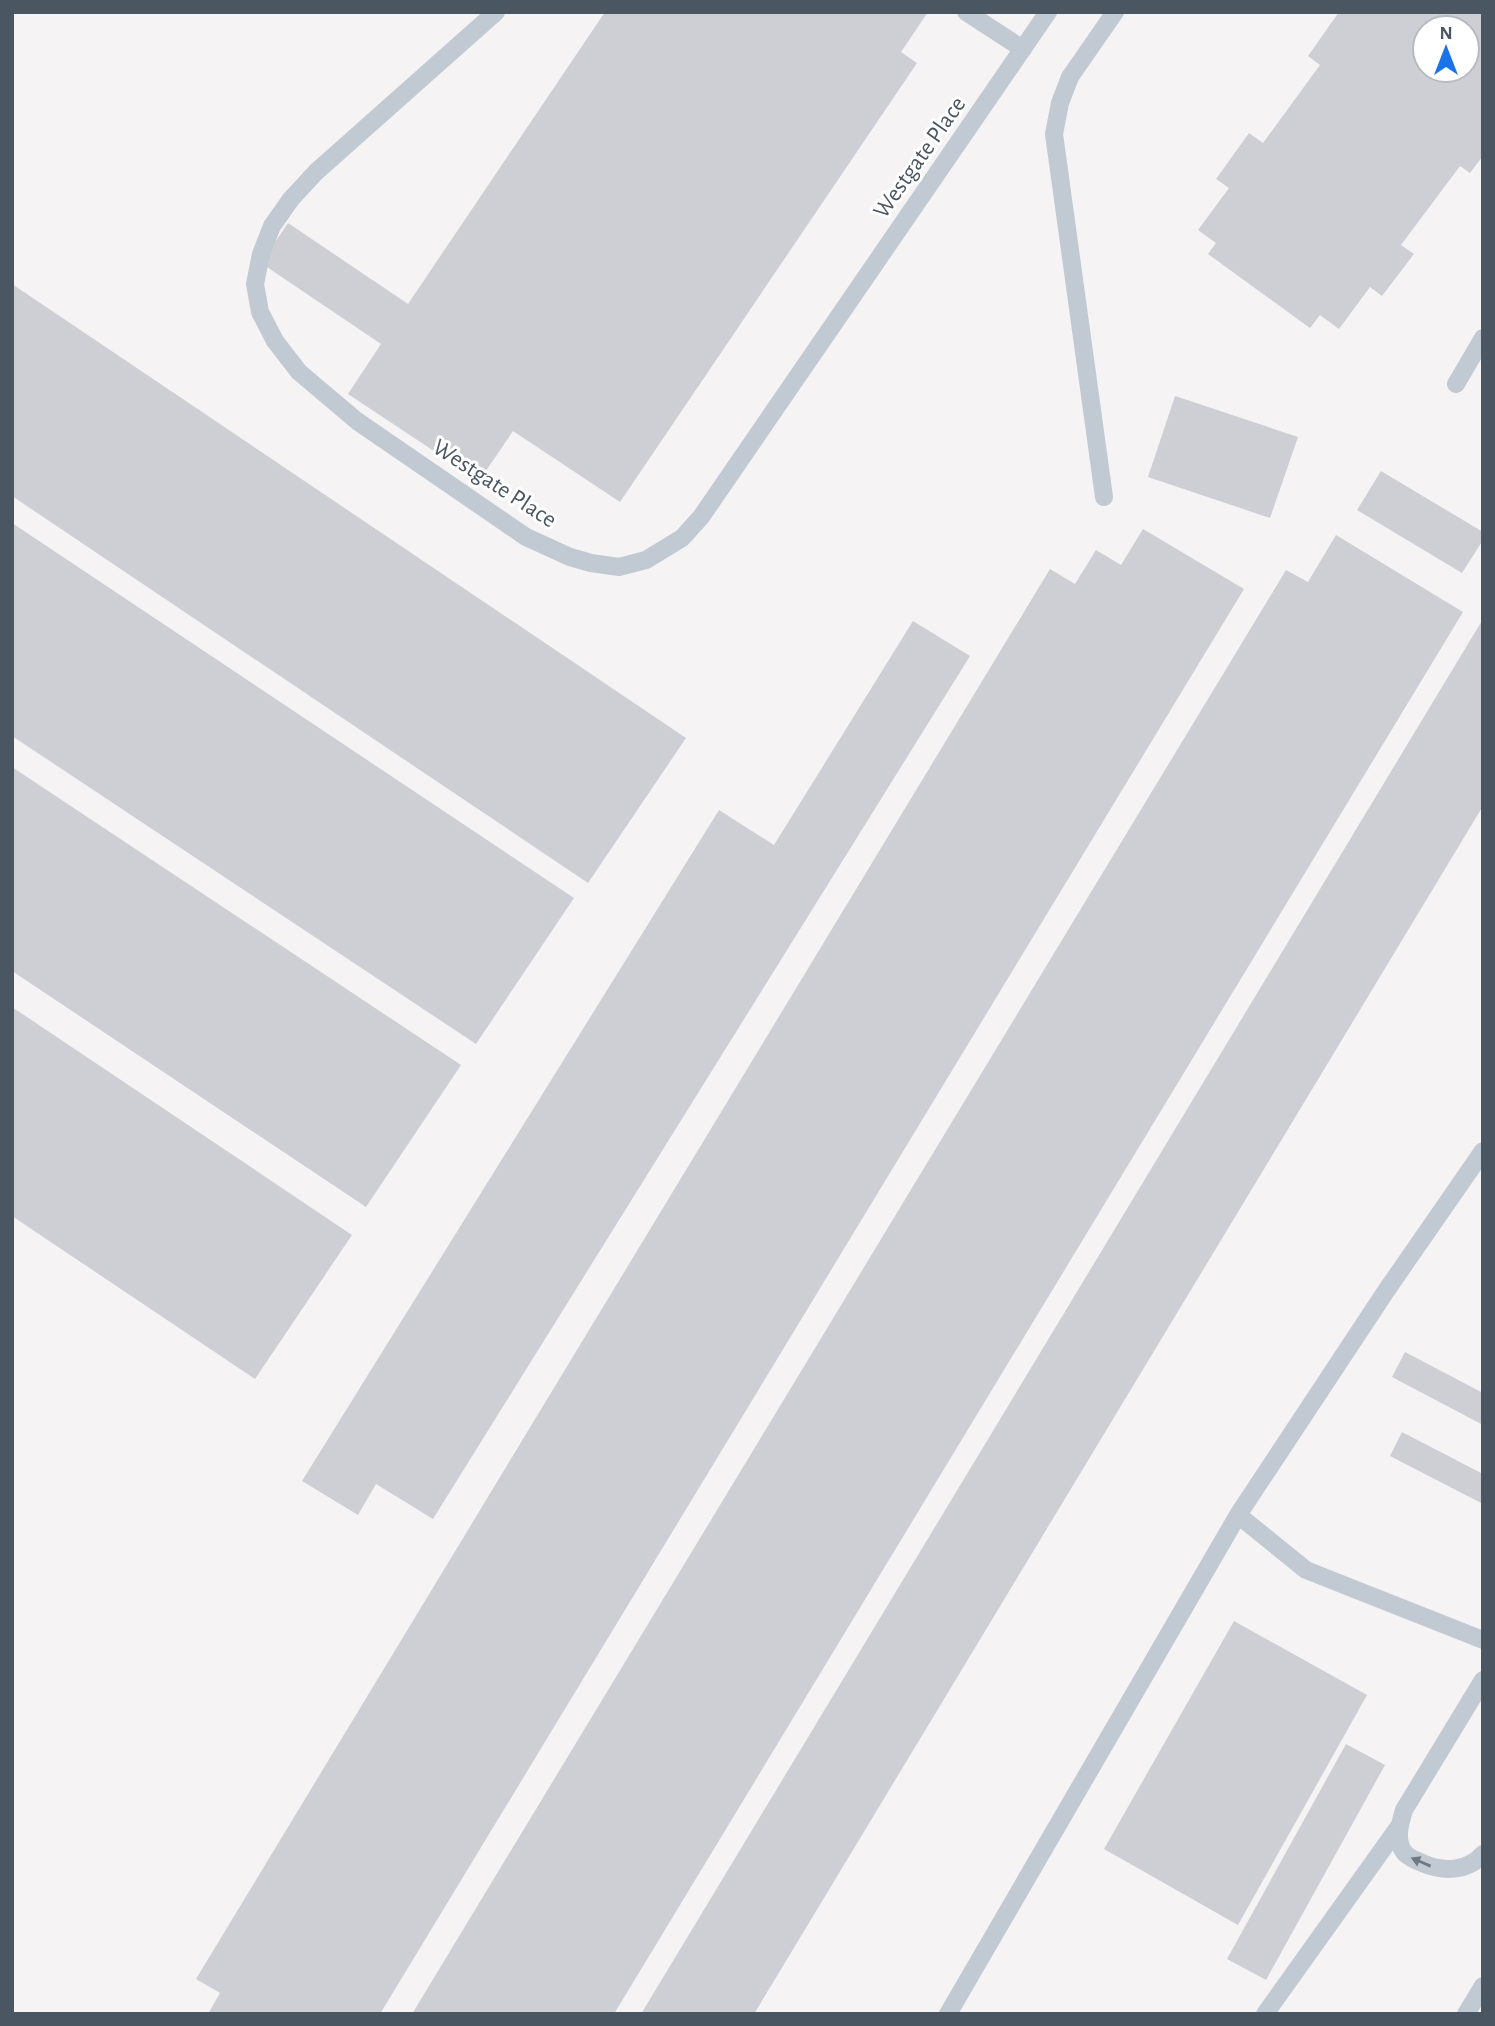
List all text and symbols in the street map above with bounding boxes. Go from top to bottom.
north arrow [1411,14,1481,84]
text: N [1439,24,1453,43]
street label: Westgate Place [869,92,970,223]
street label: Westgate Place [428,435,561,533]
one-way arrow [1410,1856,1431,1867]

